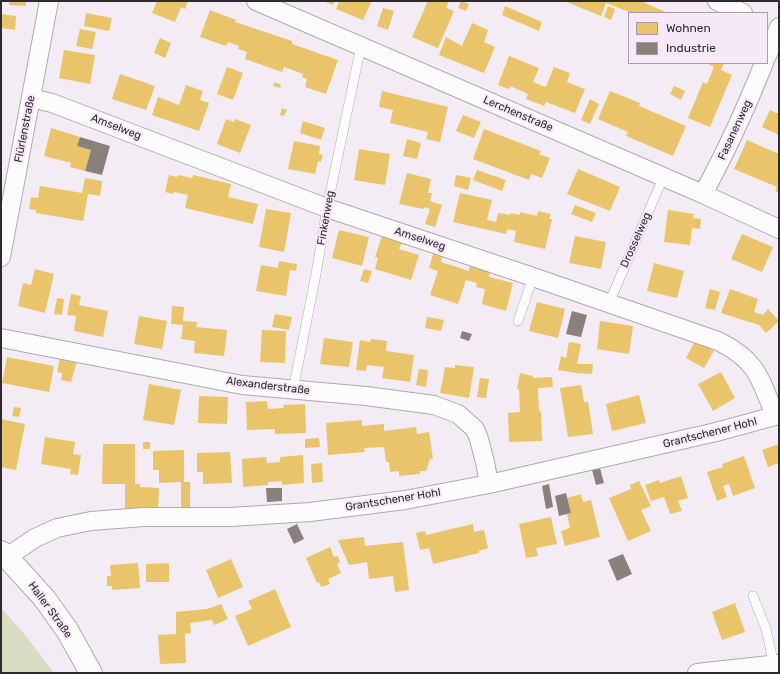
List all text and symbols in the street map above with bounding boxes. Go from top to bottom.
legend [628,12,768,64]
text: Wohnen [666,21,711,35]
text: Industrie [666,41,716,55]
street label: Lerchenstraße [481,93,555,135]
street label: Flürlenstraße [12,94,38,164]
street label: Fasanenweg [715,98,755,162]
street label: Amselweg [89,111,143,143]
street label: Finkenweg [315,190,337,246]
street label: Drosselweg [618,210,654,270]
street label: Amselweg [393,225,447,253]
street label: Alexanderstraße [225,374,311,398]
street label: Grantschener Hohl [662,415,758,451]
street label: Grantschener Hohl [344,486,442,514]
street label: Haller Straße [25,579,75,641]

